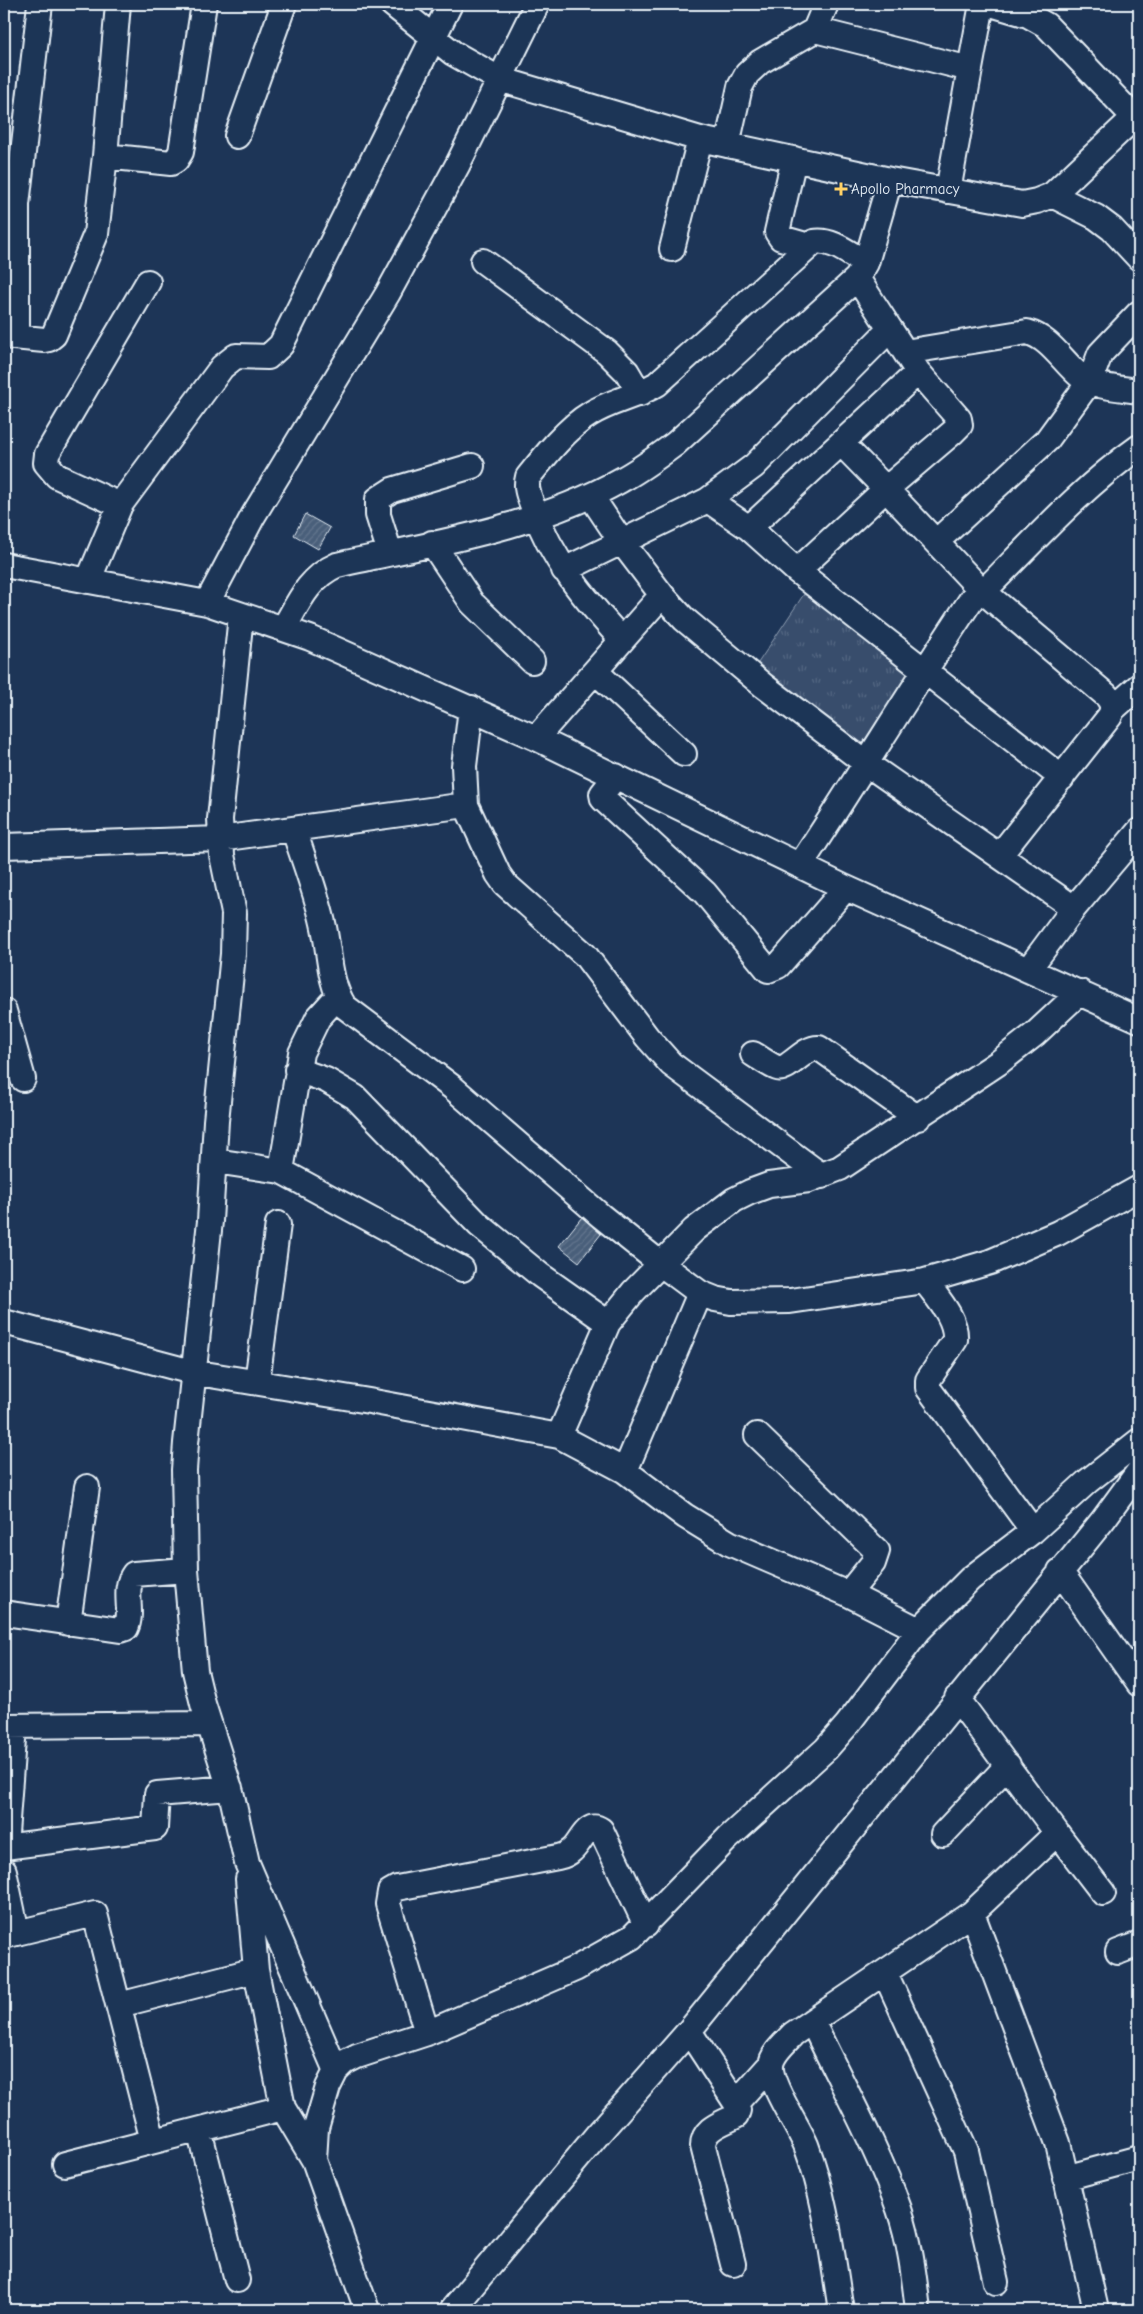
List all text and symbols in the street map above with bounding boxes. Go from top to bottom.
place label: Apollo Pharmacy [851,180,960,198]
marker: Apollo Pharmacy [835,183,847,195]

